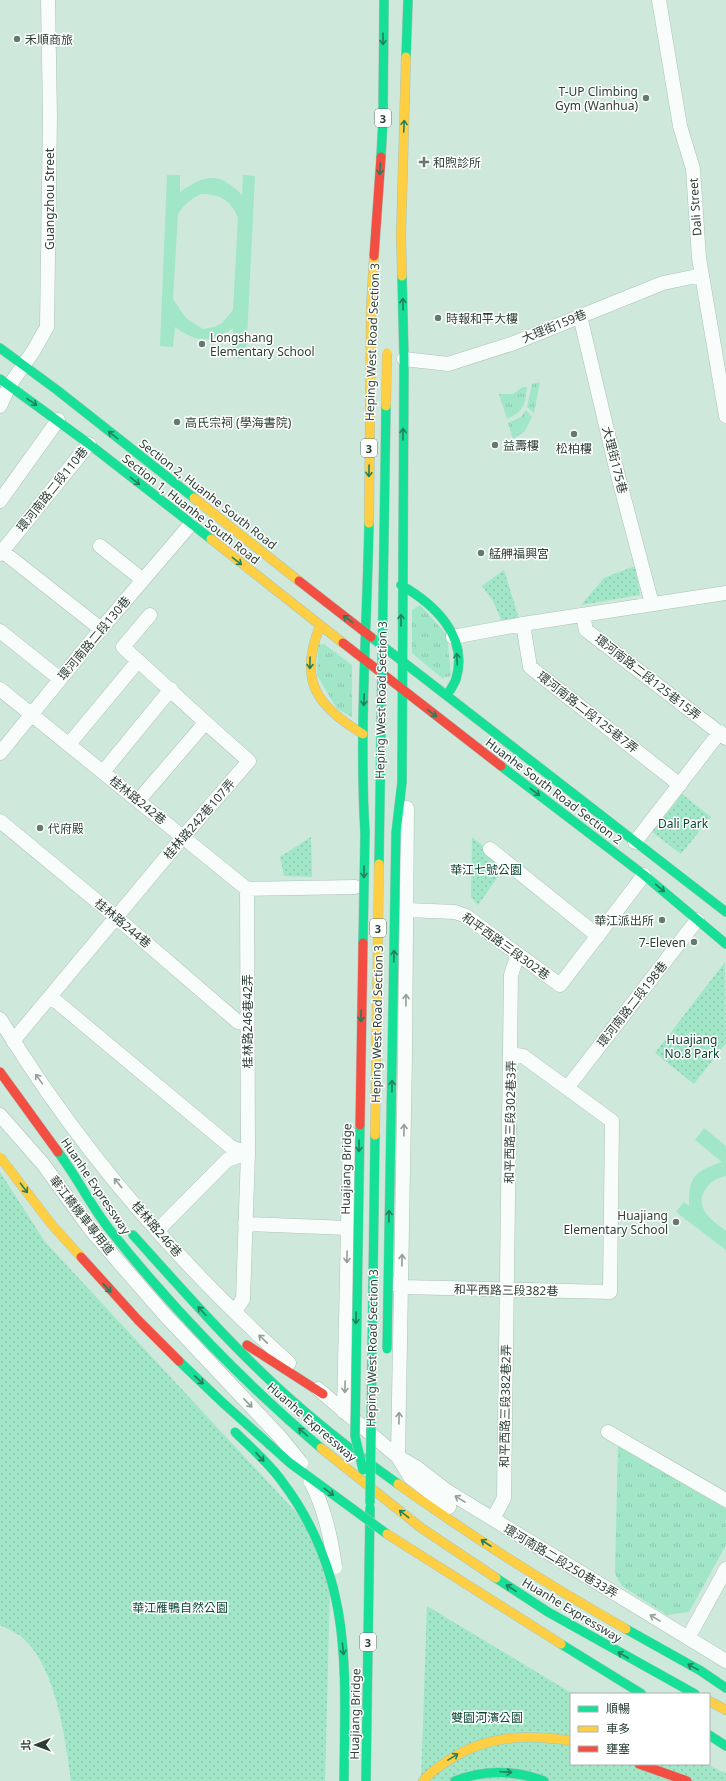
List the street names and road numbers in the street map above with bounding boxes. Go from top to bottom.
road number: 3 [375,109,391,127]
street label: Guangzhou Street [41,147,58,250]
street label: Dali Street [684,177,706,237]
street label: Heping West Road Section 3 [361,263,383,421]
street label: 大理街159巷 [519,305,589,347]
street label: 大理街175巷 [598,425,632,495]
street label: Section 2, Huanhe South Road [136,435,280,553]
road number: 3 [361,439,377,457]
street label: 環河南路二段110巷 [12,443,92,535]
street label: Section 1, Huanhe South Road [119,450,263,568]
street label: 環河南路二段130巷 [54,592,134,684]
street label: Heping West Road Section 3 [371,621,391,779]
street label: 環河南路二段125巷15弄 [591,630,705,724]
street label: 環河南路二段125巷7弄 [534,667,642,757]
street label: Huanhe South Road Section 2 [482,734,626,848]
street label: 桂林路242巷 [106,772,170,828]
street label: 桂林路242巷107弄 [159,775,239,863]
street label: 桂林路244巷 [91,894,155,952]
street label: 和平西路三段302巷 [459,908,553,984]
road number: 3 [370,919,386,937]
street label: Heping West Road Section 3 [367,945,387,1103]
street label: 環河南路二段198巷 [593,958,671,1050]
street label: 桂林路246巷42弄 [239,974,256,1068]
street label: 和平西路三段302巷3弄 [500,1060,520,1184]
street label: Huajiang Bridge [337,1123,355,1215]
street label: Huanhe Expressway [57,1134,135,1238]
street label: 華江橋機車專用道 [46,1172,118,1258]
street label: 桂林路246巷 [128,1198,186,1260]
street label: Heping West Road Section 3 [362,1269,382,1427]
street label: 和平西路三段382巷 [454,1281,558,1299]
street label: 和平西路三段382巷2弄 [495,1344,515,1468]
street label: Huanhe Expressway [264,1378,361,1466]
street label: 環河南路二段250巷33弄 [501,1520,621,1602]
street label: Huanhe Expressway [519,1574,626,1647]
road number: 3 [360,1633,376,1651]
street label: Huajiang Bridge [346,1668,364,1760]

